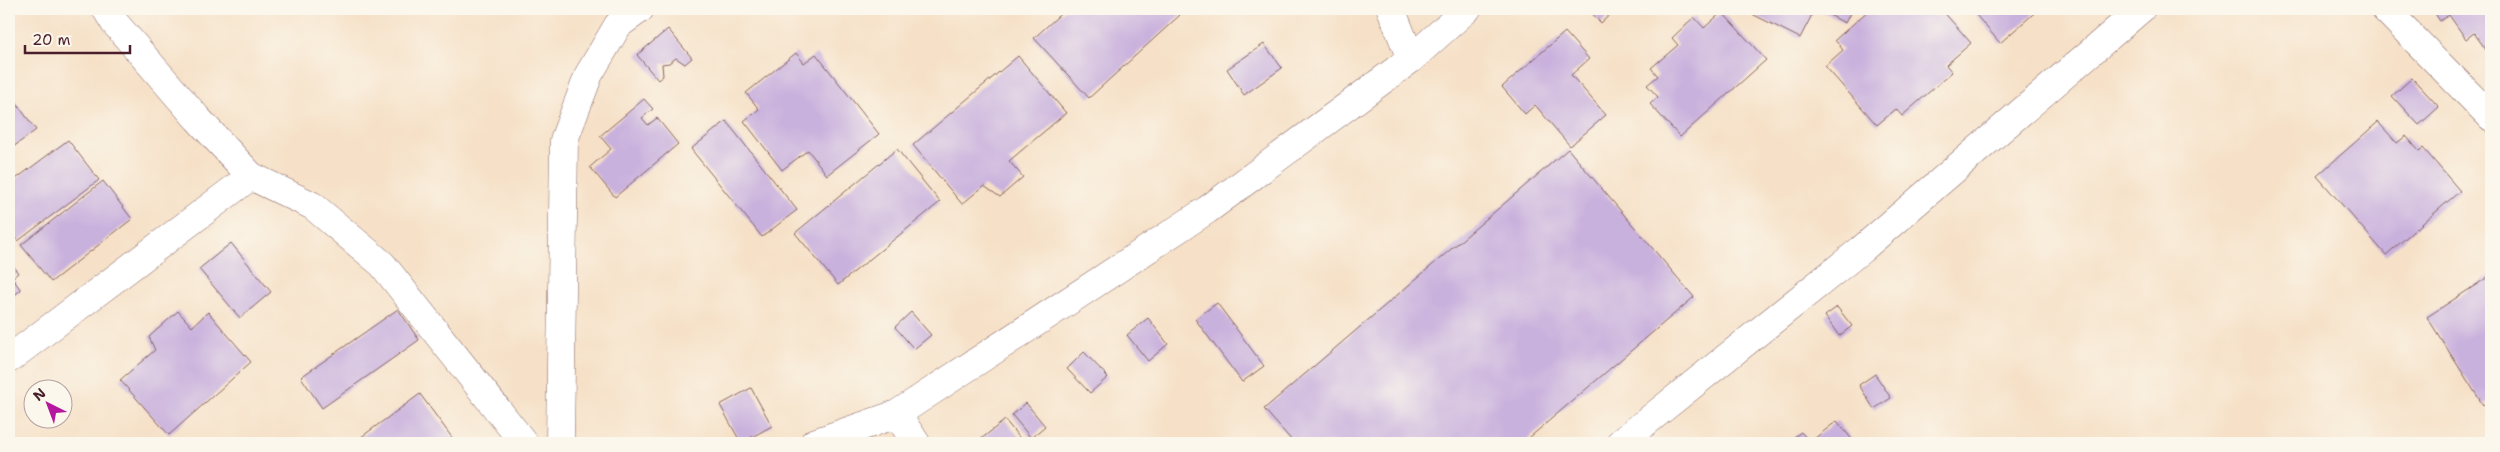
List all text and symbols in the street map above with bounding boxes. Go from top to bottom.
scale bar [25,22,130,54]
text: 20 m [32,30,71,50]
north arrow [22,380,72,430]
text: N [29,384,49,405]

